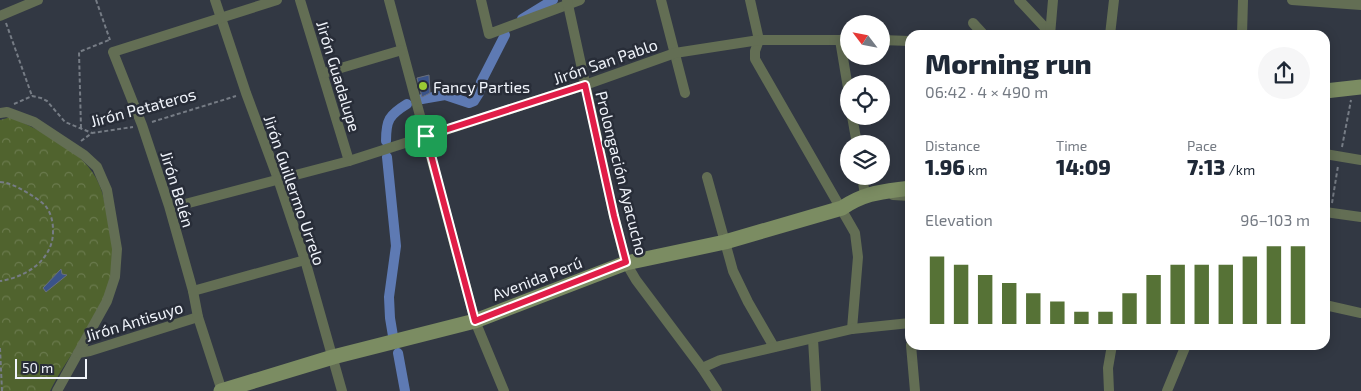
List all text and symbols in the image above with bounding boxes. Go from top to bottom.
north arrow [840,15,890,65]
map controls [840,15,890,185]
street label: Jirón Guadalupe [313,18,365,134]
street label: Jirón San Pablo [550,34,660,88]
text: Morning run [925,46,1092,80]
button: share [1258,47,1310,99]
button: locate [840,75,890,125]
place label: Fancy Parties [433,77,530,96]
marker: Fancy Parties [417,80,429,92]
text: 06:42 · 4 × 490 m [925,82,1048,101]
street label: Jirón Petateros [88,84,198,130]
street label: Prolongación Ayacucho [592,89,652,257]
street label: Jirón Guillermo Urrelo [260,112,330,268]
pin [405,115,447,157]
icon: arrive [412,122,440,150]
button: layers [840,135,890,185]
text: Distance [925,137,980,154]
text: Time [1056,137,1087,154]
text: Pace [1187,137,1217,154]
street label: Jirón Belén [157,149,199,229]
text: 1.96 [925,154,965,179]
text: 14:09 [1056,154,1111,179]
text: 7:13 [1187,154,1225,179]
text: km [965,161,987,178]
text: /km [1225,161,1255,178]
text: Elevation [925,210,993,229]
text: 96–103 m [1240,210,1310,229]
street label: Avenida Perú [489,252,585,304]
street label: Jirón Antisuyo [83,297,185,345]
scale bar [15,356,88,379]
text: 50 m [22,359,53,376]

